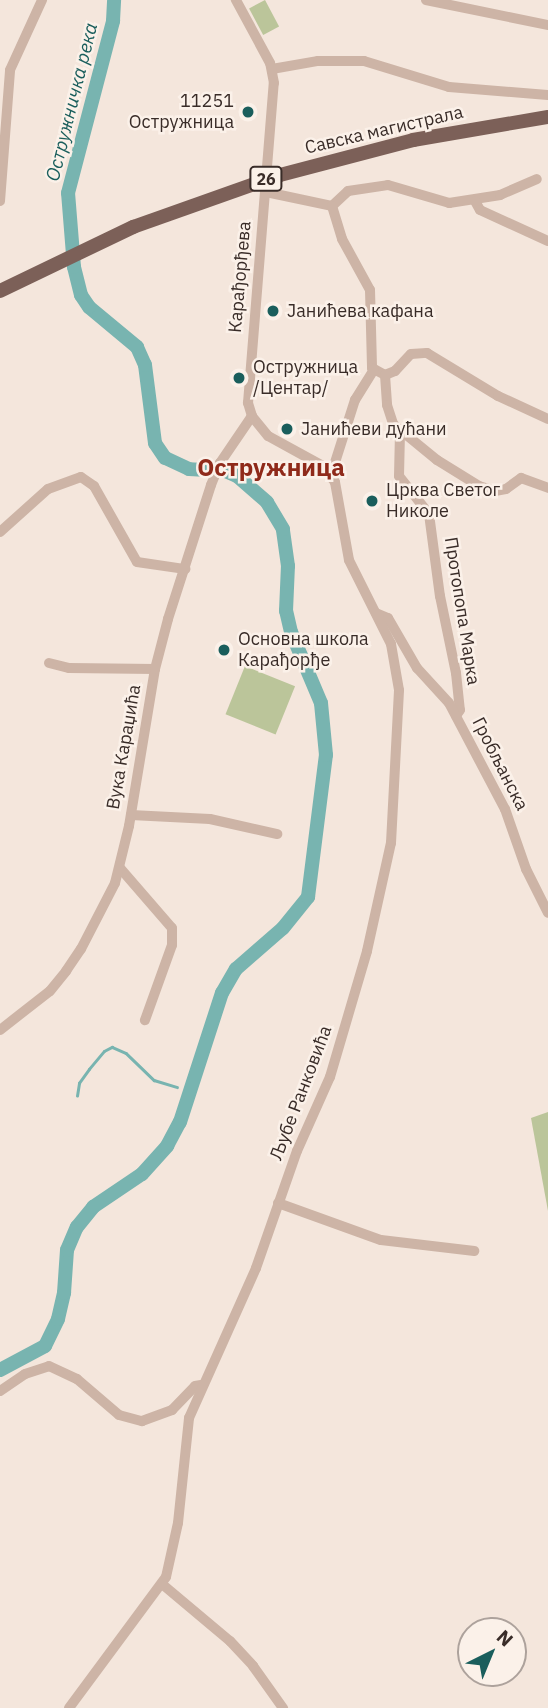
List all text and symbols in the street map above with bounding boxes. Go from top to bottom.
water label: Остружничка река [41,20,103,184]
place label: 11251 Остружница [129,91,234,134]
street label: Савска магистрала [303,101,465,159]
marker: 11251 Остружница [240,104,256,120]
road number: 26 [248,167,284,192]
street label: Карађорђева [224,220,256,334]
place label: Јанићева кафана [287,300,434,322]
marker: Јанићева кафана [265,303,281,319]
place label: Остружница /Центар/ [253,357,358,400]
marker: Остружница /Центар/ [231,370,247,386]
place label: Јанићеви дућани [301,418,447,440]
marker: Јанићеви дућани [279,421,295,437]
district label: Остружница [197,454,345,482]
place label: Црква Светог Николе [386,480,500,522]
marker: Црква Светог Николе [364,493,380,509]
street label: Протопопа Марка [440,535,484,687]
place label: Основна школа Карађорђе [238,629,369,672]
marker: Основна школа Карађорђе [216,642,232,658]
street label: Вука Караџића [102,683,146,811]
street label: Гробљанска [467,714,533,814]
street label: Љубе Ранковића [265,1023,337,1163]
north arrow [457,1617,527,1687]
text: N [492,1625,518,1652]

